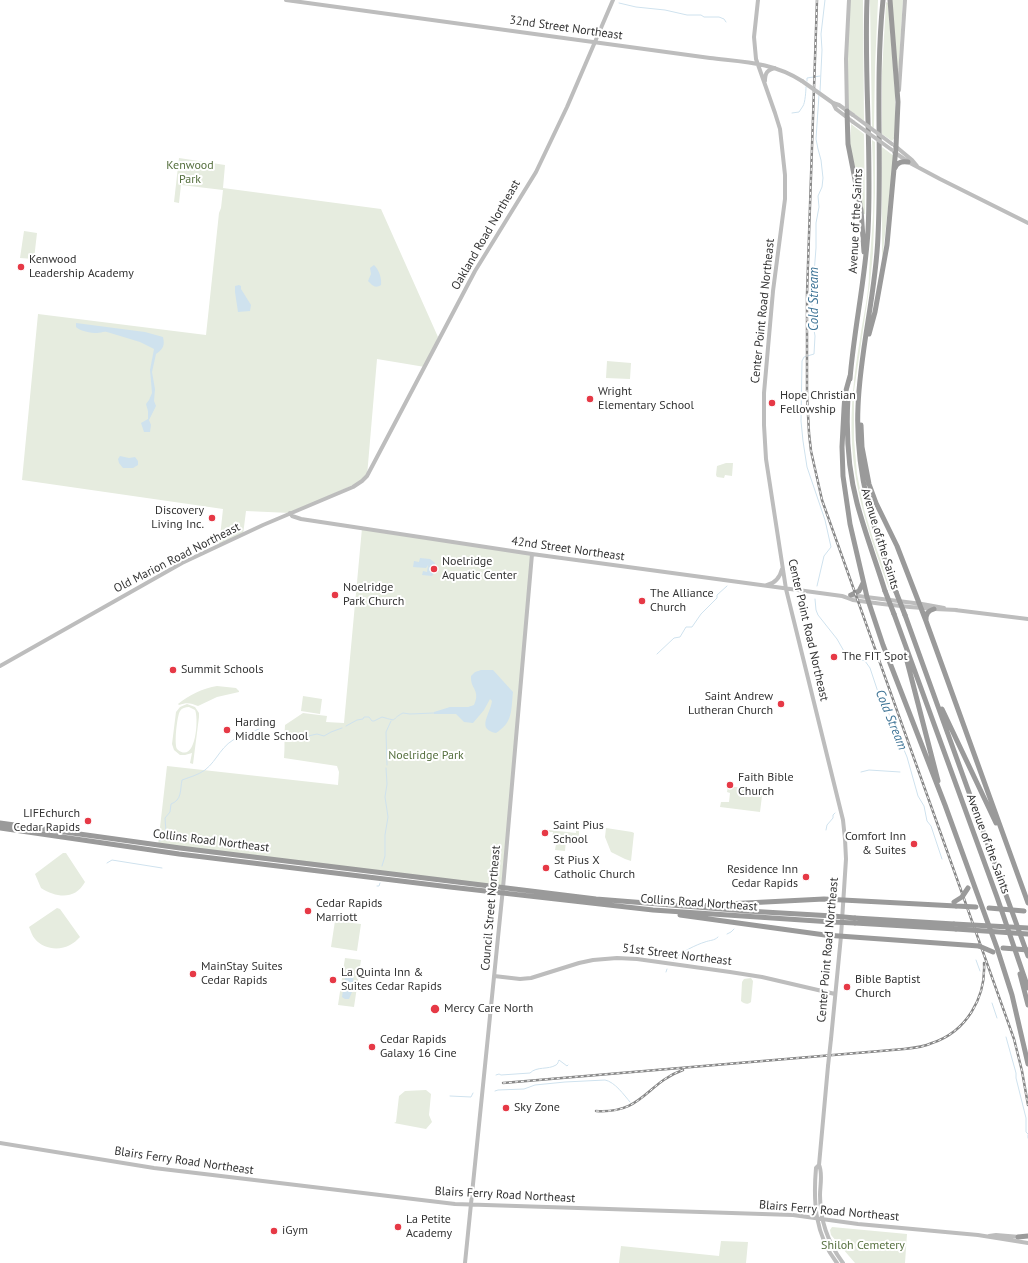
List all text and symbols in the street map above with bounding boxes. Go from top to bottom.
street label: 32nd Street Northeast [509,13,623,43]
park label: Kenwood Park [166,159,214,187]
street label: Avenue of the Saints [846,168,866,274]
street label: Oakland Road Northeast [449,177,523,293]
street label: Center Point Road Northeast [748,238,778,384]
place label: Kenwood Leadership Academy [29,253,134,281]
marker: Kenwood Leadership Academy [16,262,26,272]
water label: Cold Stream [806,267,822,331]
place label: Wright Elementary School [598,385,694,413]
place label: Hope Christian Fellowship [780,389,856,417]
marker: Wright Elementary School [585,394,595,404]
marker: Hope Christian Fellowship [767,398,777,408]
street label: Avenue of the Saints [858,487,902,591]
place label: Discovery Living Inc. [151,504,204,532]
marker: Discovery Living Inc. [207,513,217,523]
street label: Old Marion Road Northeast [112,520,242,596]
street label: 42nd Street Northeast [511,534,625,564]
place label: Noelridge Aquatic Center [442,555,517,583]
street label: Center Point Road Northeast [785,557,831,703]
marker: Noelridge Aquatic Center [429,564,439,574]
place label: Noelridge Park Church [343,581,404,609]
place label: The Alliance Church [650,587,714,615]
marker: Noelridge Park Church [330,590,340,600]
marker: The Alliance Church [637,596,647,606]
place label: The FIT Spot [842,650,907,664]
marker: The FIT Spot [829,652,839,662]
place label: Summit Schools [181,663,264,677]
marker: Summit Schools [168,665,178,675]
water label: Cold Stream [872,687,910,753]
place label: Saint Andrew Lutheran Church [688,690,773,718]
marker: Saint Andrew Lutheran Church [776,699,786,709]
place label: Harding Middle School [235,716,308,744]
marker: Harding Middle School [222,725,232,735]
park label: Noelridge Park [388,749,464,763]
place label: Faith Bible Church [738,771,794,799]
marker: Faith Bible Church [725,780,735,790]
street label: Avenue of the Saints [963,792,1013,896]
place label: LIFEchurch Cedar Rapids [14,807,80,835]
marker: LIFEchurch Cedar Rapids [83,816,93,826]
place label: Saint Pius School [553,819,604,847]
street label: Collins Road Northeast [152,827,270,855]
marker: Saint Pius School [540,828,550,838]
place label: Comfort Inn & Suites [845,830,906,858]
marker: Comfort Inn & Suites [909,839,919,849]
street label: Council Street Northeast [478,845,504,971]
place label: St Pius X Catholic Church [554,854,635,882]
marker: St Pius X Catholic Church [541,863,551,873]
place label: Residence Inn Cedar Rapids [727,863,798,891]
marker: Residence Inn Cedar Rapids [801,872,811,882]
street label: Center Point Road Northeast [814,877,842,1023]
street label: Collins Road Northeast [640,892,758,914]
place label: Cedar Rapids Marriott [316,897,382,925]
marker: Cedar Rapids Marriott [303,906,313,916]
street label: 51st Street Northeast [622,941,732,969]
place label: MainStay Suites Cedar Rapids [201,960,283,988]
place label: La Quinta Inn & Suites Cedar Rapids [341,966,442,994]
marker: MainStay Suites Cedar Rapids [188,969,198,979]
place label: Bible Baptist Church [855,973,920,1001]
marker: La Quinta Inn & Suites Cedar Rapids [328,975,338,985]
marker: Bible Baptist Church [842,982,852,992]
place label: Mercy Care North [444,1002,533,1016]
marker: Mercy Care North [429,1003,441,1015]
place label: Cedar Rapids Galaxy 16 Cine [380,1033,457,1061]
marker: Cedar Rapids Galaxy 16 Cine [367,1042,377,1052]
place label: Sky Zone [514,1101,560,1115]
marker: Sky Zone [501,1103,511,1113]
street label: Blairs Ferry Road Northeast [113,1144,255,1178]
street label: Blairs Ferry Road Northeast [434,1184,576,1206]
street label: Blairs Ferry Road Northeast [758,1198,900,1224]
place label: La Petite Academy [406,1213,452,1241]
marker: La Petite Academy [393,1222,403,1232]
place label: iGym [282,1224,308,1238]
marker: iGym [269,1226,279,1236]
park label: Shiloh Cemetery [821,1239,905,1253]

